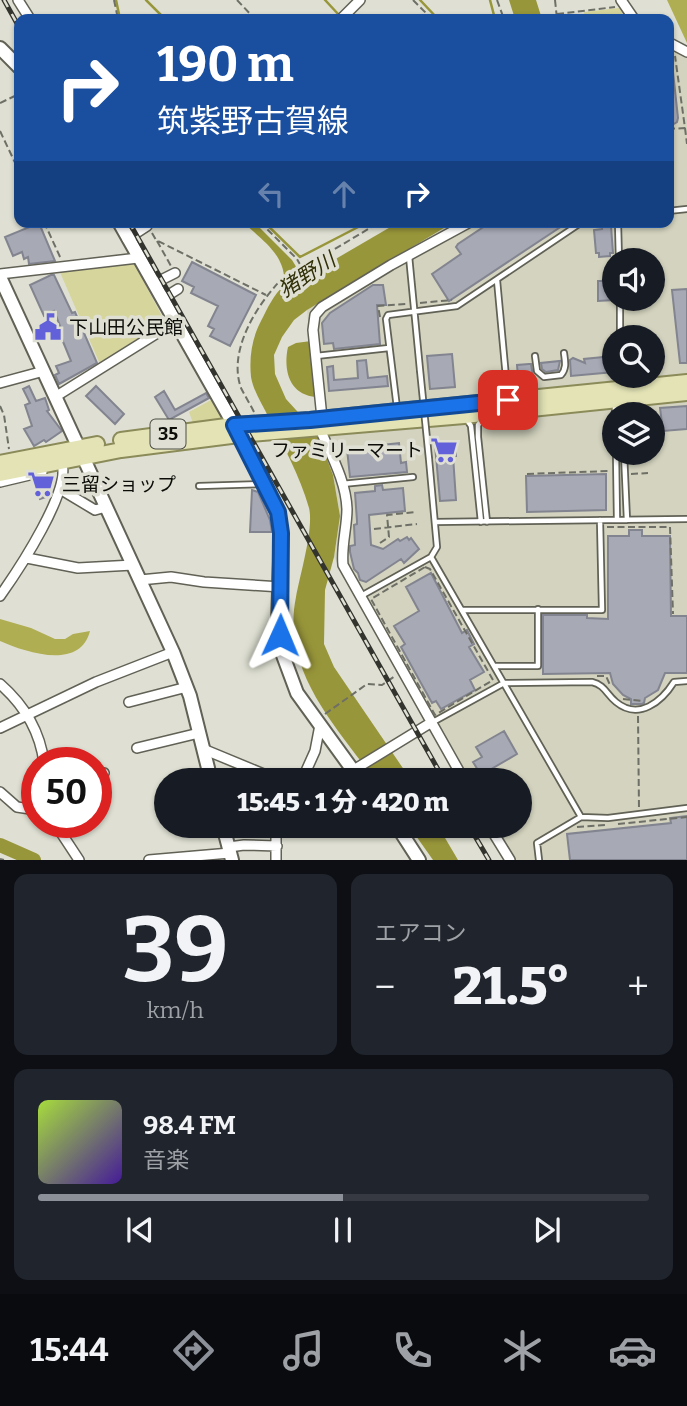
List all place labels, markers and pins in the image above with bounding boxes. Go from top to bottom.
public building icon: 下山田公民館 [33,312,63,342]
place label: 下山田公民館 [69,316,183,339]
pin [478,370,538,430]
supermarket icon: ファミリーマート [429,435,459,465]
place label: ファミリーマート [271,439,423,462]
supermarket icon: 三留ショップ [26,469,56,499]
place label: 三留ショップ [62,473,176,496]

